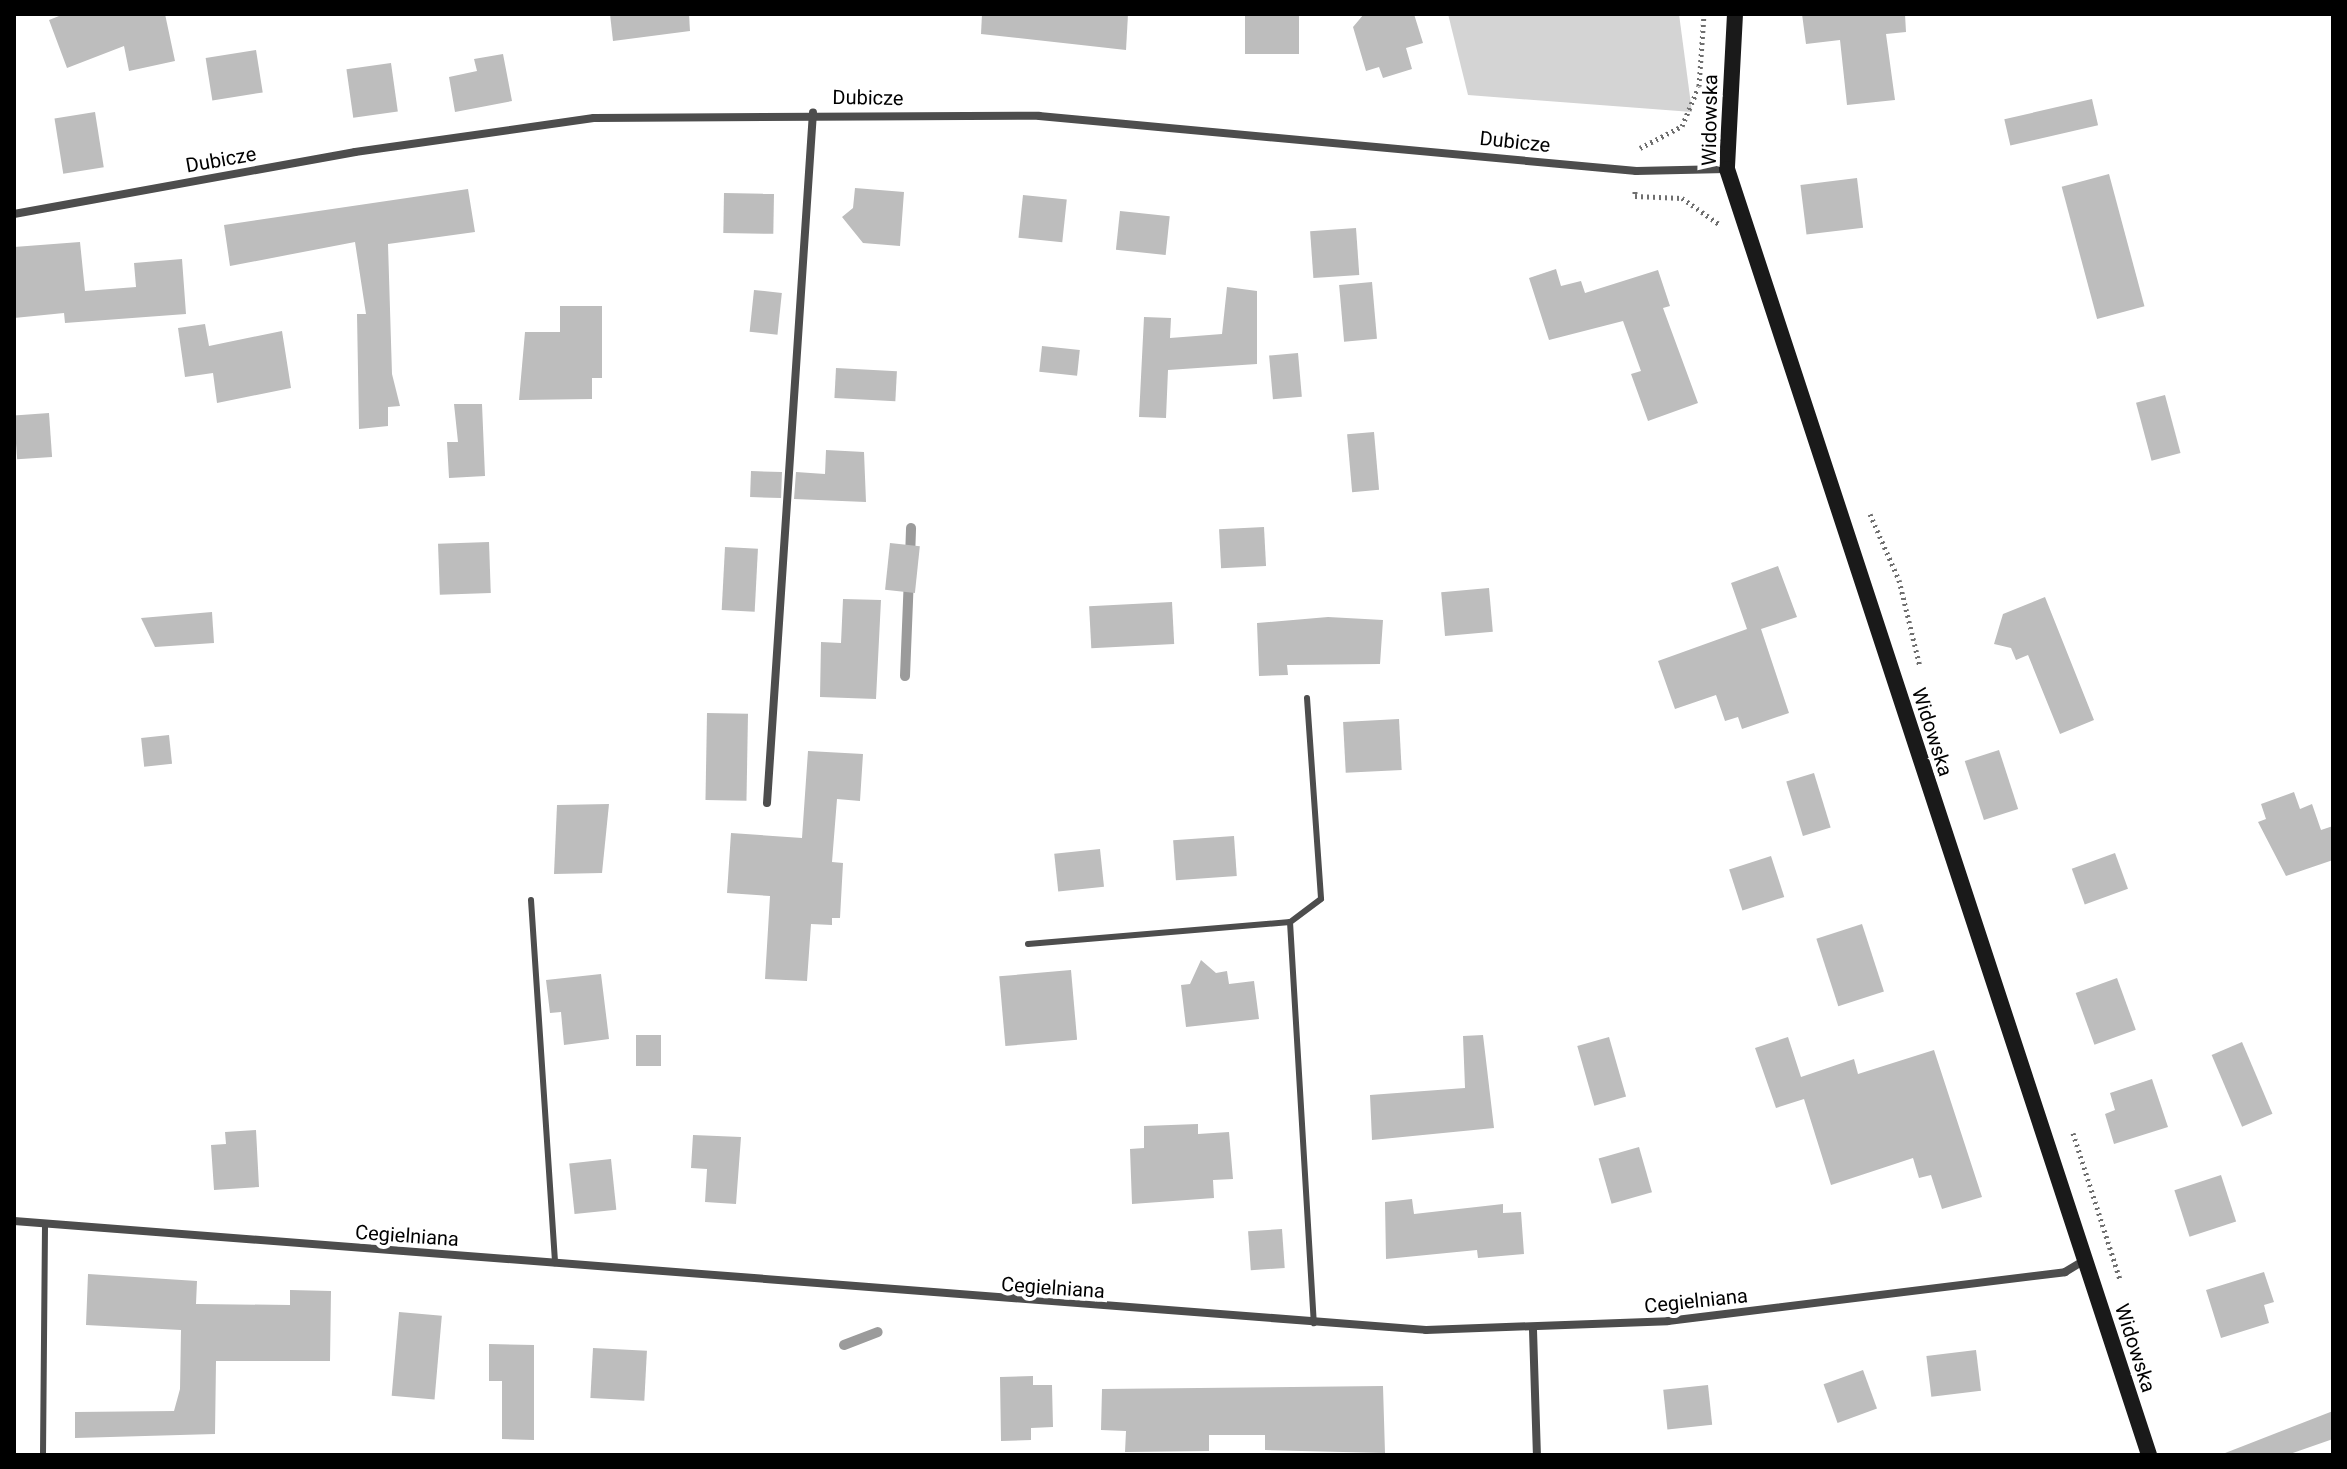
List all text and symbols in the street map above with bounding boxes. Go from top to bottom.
street label: Widowska [1697,74,1723,166]
street label: Dubicze [832,85,904,111]
street label: Dubicze [1478,126,1552,158]
street label: Dubicze [184,142,258,178]
street label: Widowska [1906,685,1958,779]
street label: Cegielniana [354,1220,460,1252]
street label: Cegielniana [1000,1272,1106,1304]
street label: Cegielniana [1643,1284,1749,1318]
street label: Widowska [2109,1301,2161,1395]

